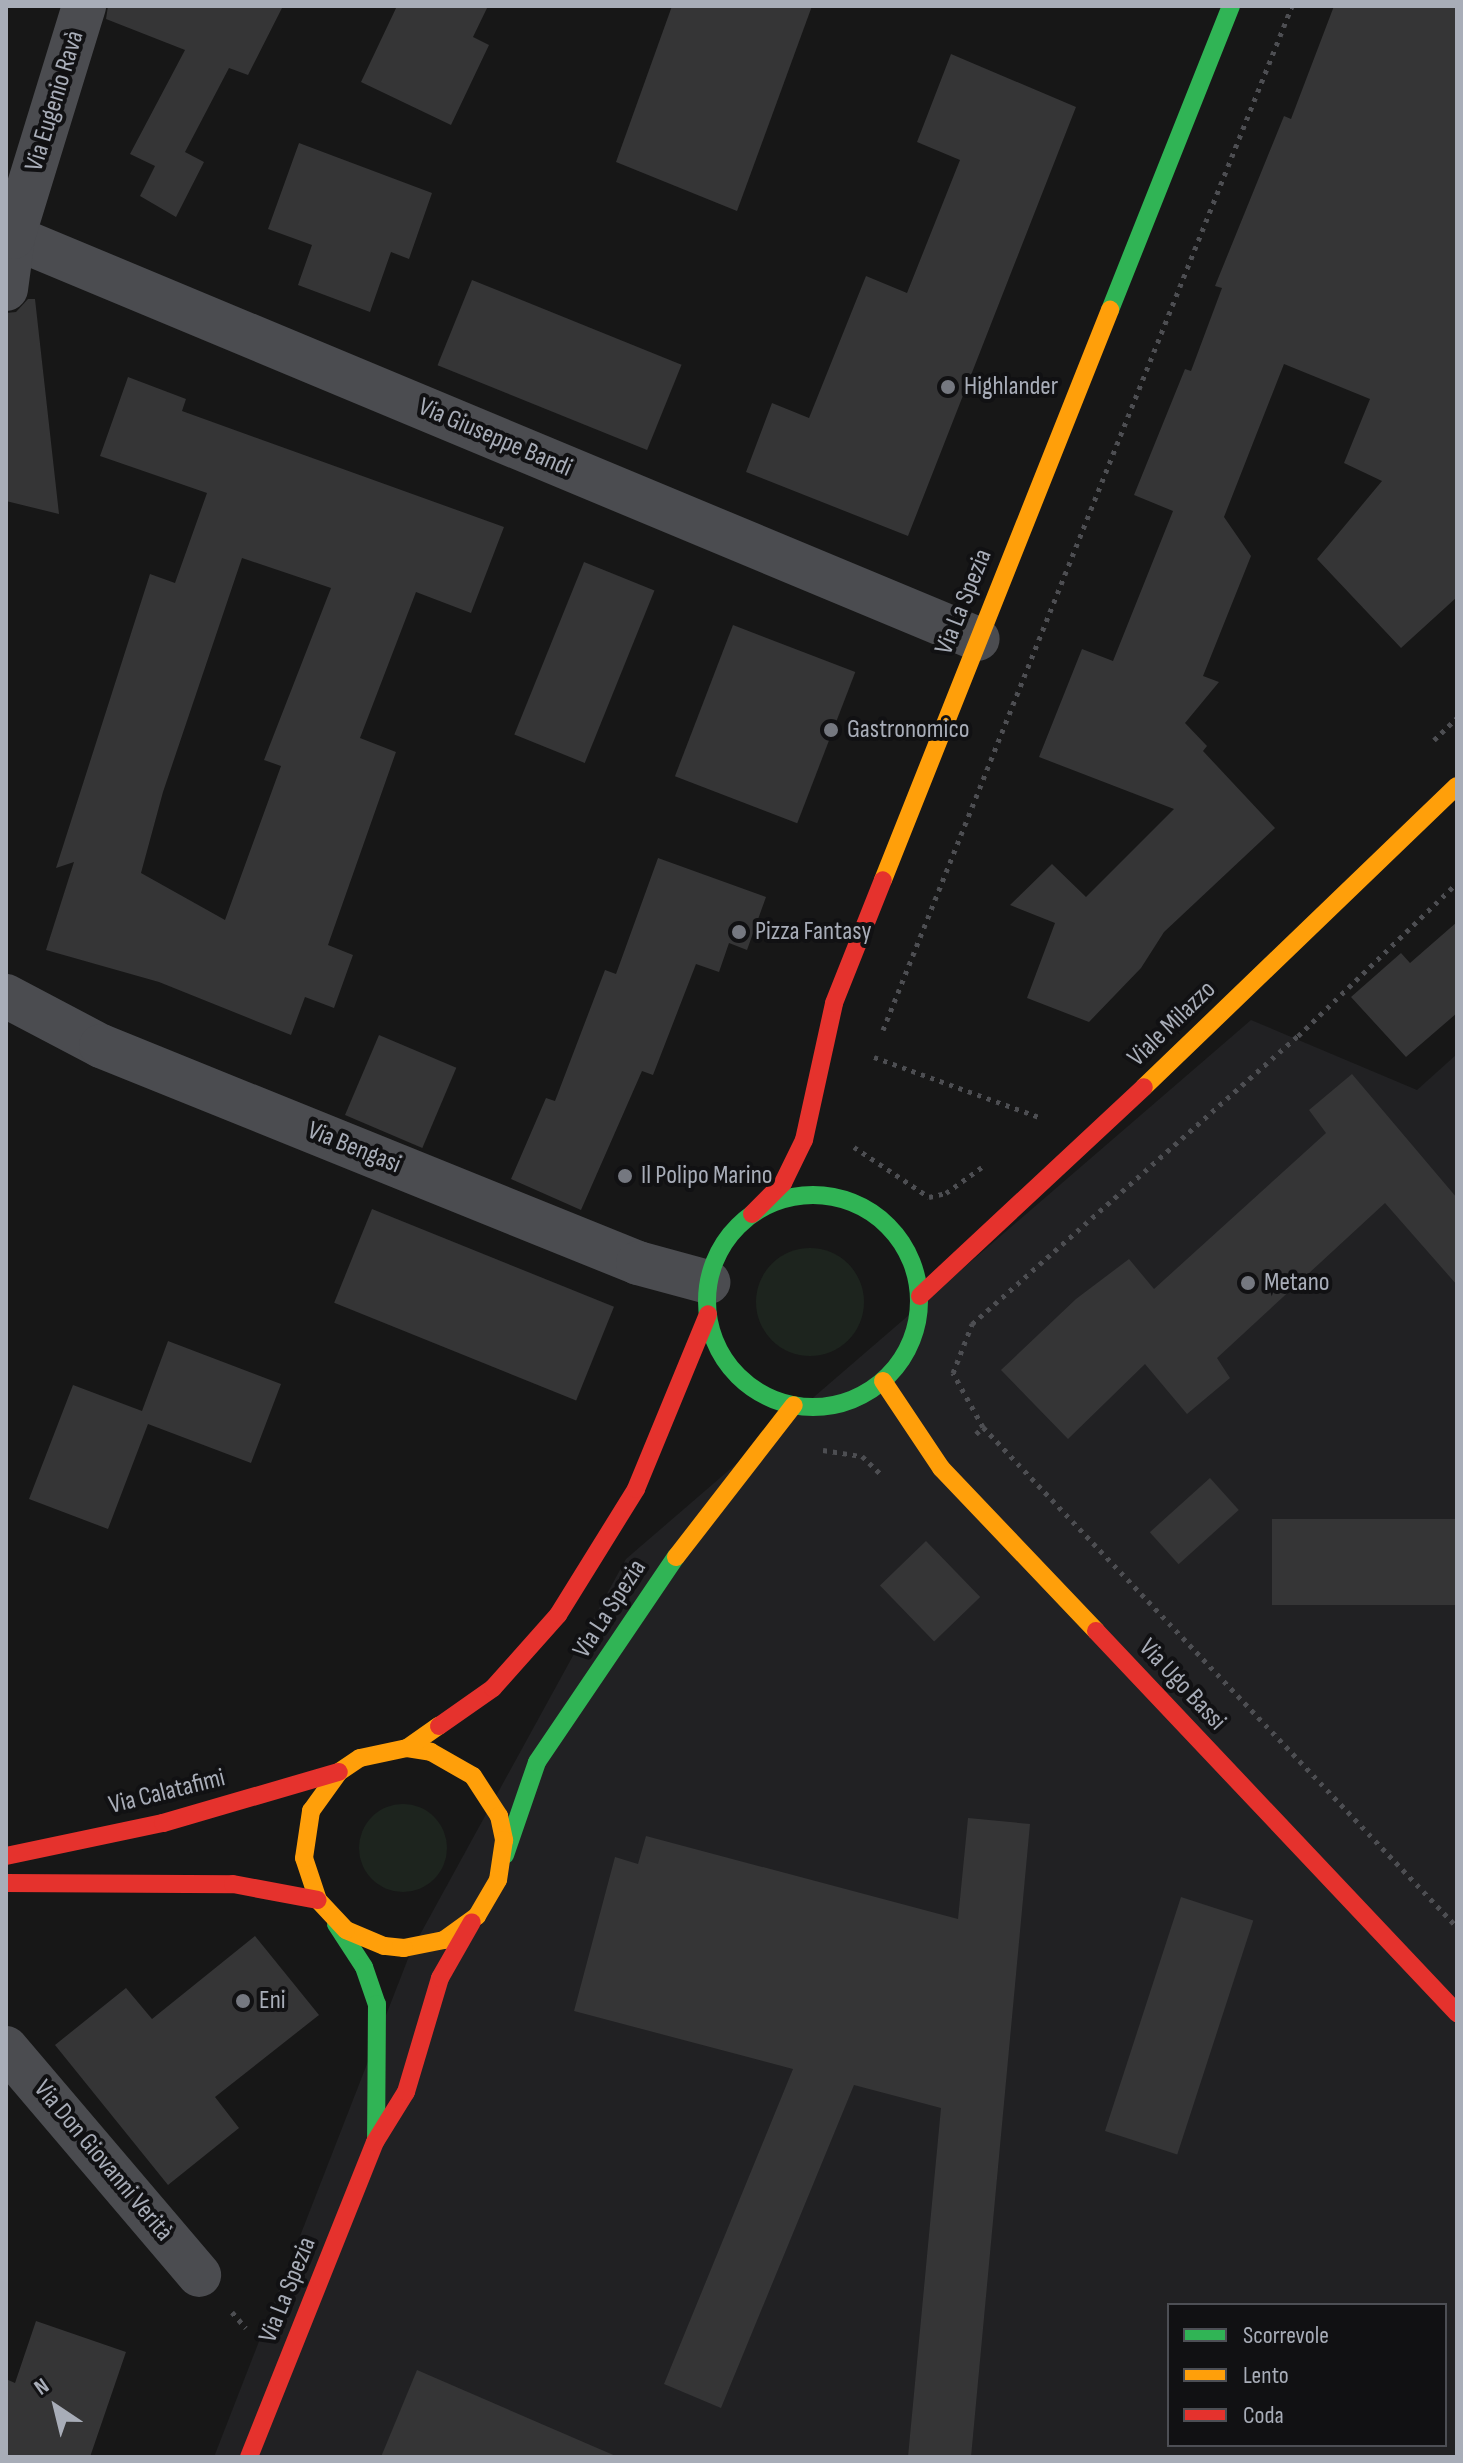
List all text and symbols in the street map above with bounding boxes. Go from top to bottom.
street label: Via Eugenio Ravà [19,27,91,175]
place label: Highlander [964,371,1058,403]
marker: Highlander [939,378,957,396]
street label: Via Giuseppe Bandi [414,392,576,484]
street label: Via La Spezia [929,545,999,659]
place label: Gastronomico [847,714,969,746]
marker: Gastronomico [822,721,840,739]
place label: Pizza Fantasy [755,916,871,948]
marker: Pizza Fantasy [730,923,748,941]
street label: Viale Milazzo [1122,975,1222,1073]
street label: Via Bengasi [303,1115,405,1181]
place label: Il Polipo Marino [641,1160,773,1192]
marker: Il Polipo Marino [616,1167,634,1185]
place label: Metano [1264,1267,1330,1299]
marker: Metano [1239,1274,1257,1292]
street label: Via La Spezia [567,1554,653,1664]
street label: Via Ugo Bassi [1132,1633,1232,1737]
street label: Via Calatafimi [106,1763,228,1821]
place label: Eni [259,1985,286,2017]
marker: Eni [234,1992,252,2010]
street label: Via Don Giovanni Verità [27,2074,179,2248]
street label: Via La Spezia [253,2233,323,2347]
legend [1167,2303,1447,2447]
text: Scorrevole [1243,2321,1329,2350]
text: Lento [1243,2361,1289,2390]
north arrow [16,2367,96,2447]
text: N [29,2373,55,2401]
text: Coda [1243,2401,1284,2430]

